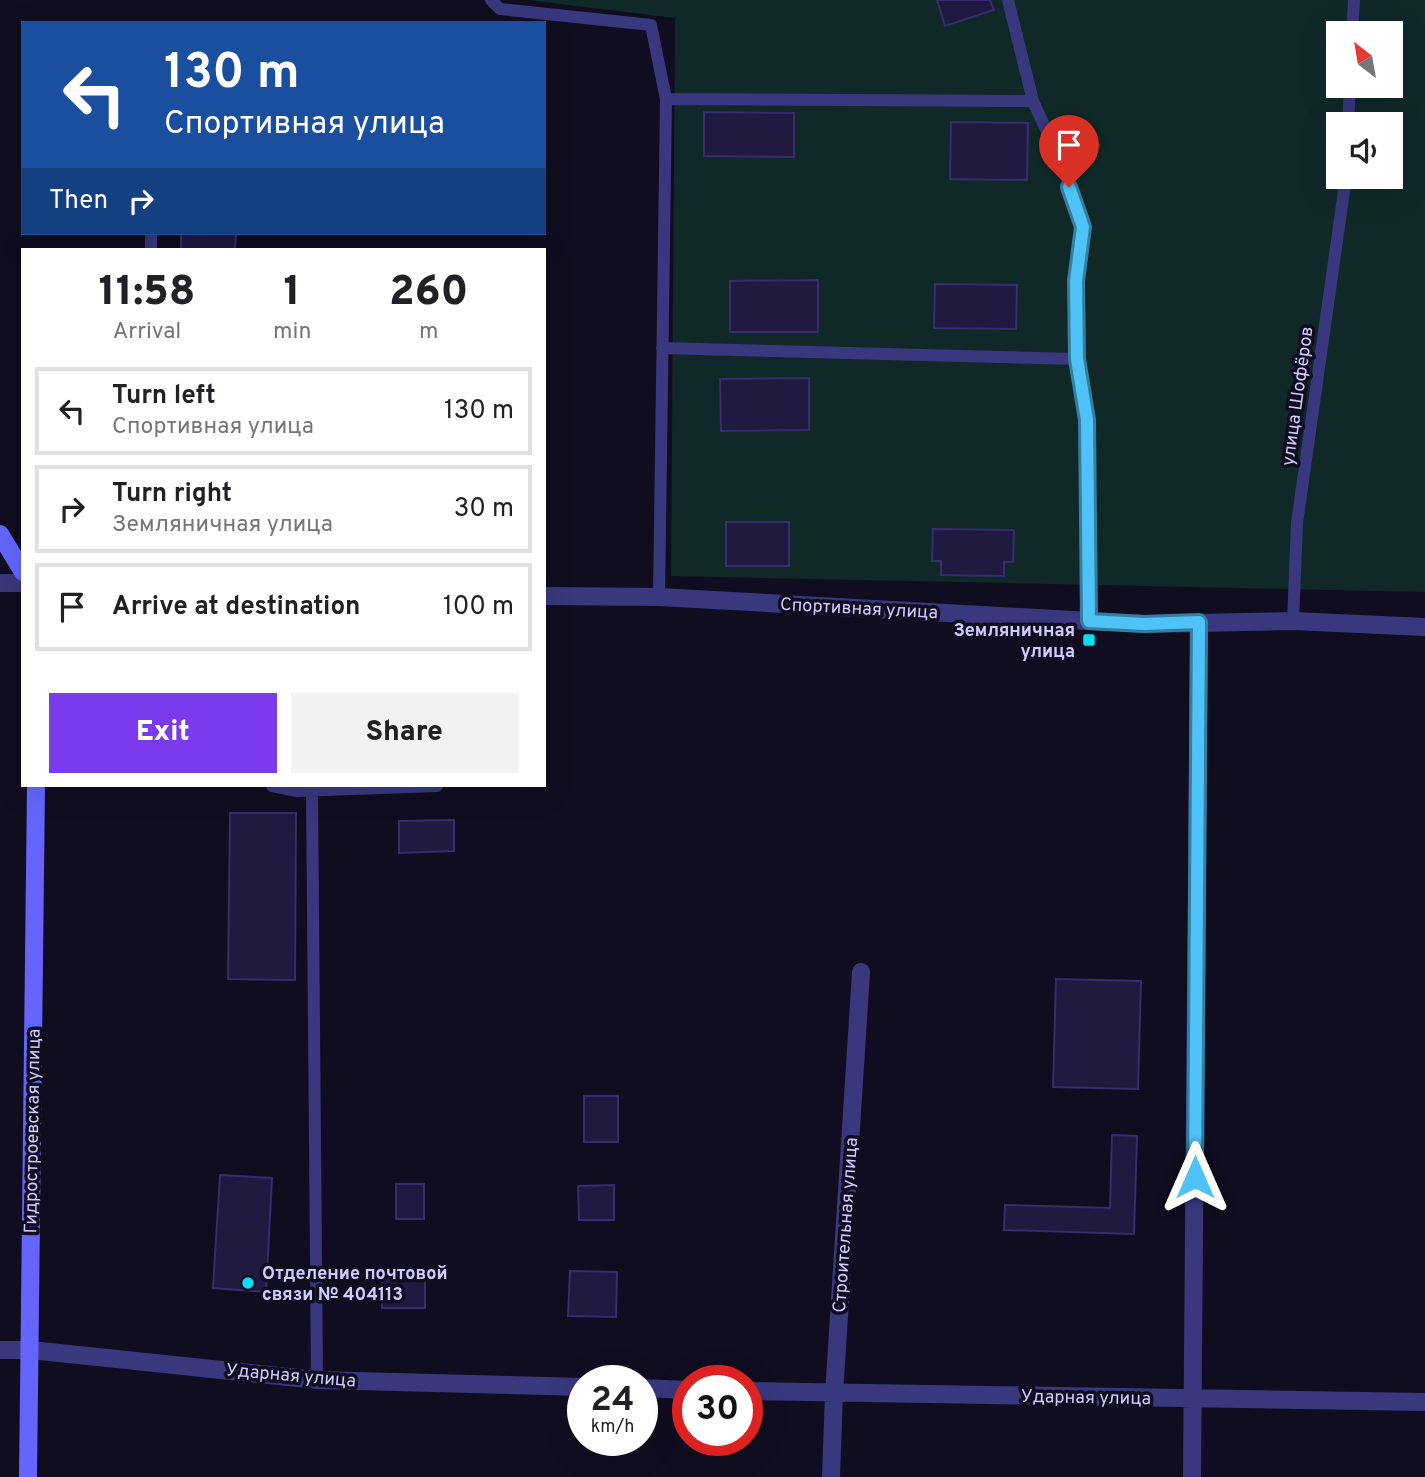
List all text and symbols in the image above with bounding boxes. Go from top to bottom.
north arrow [1326,21,1404,98]
map controls [1326,21,1403,189]
text: 130 m [164,44,300,106]
icon: left [49,49,140,140]
text: Спортивная улица [164,105,445,145]
button: sound [1326,112,1403,189]
pin [1039,115,1099,187]
icon: arrive [1050,126,1088,164]
icon: right [122,182,160,220]
text: Then [49,185,108,218]
text: 11:58 [99,267,196,320]
text: 1 [284,267,301,320]
text: 260 [389,267,468,320]
text: Arrival [113,318,181,347]
text: min [273,318,311,347]
text: m [419,318,438,347]
street label: улица Шофёров [1277,325,1320,467]
text: Turn left [112,380,216,413]
icon: left [53,392,91,430]
text: 130 m [444,395,514,428]
text: Спортивная улица [112,413,314,442]
text: Turn right [112,478,232,511]
icon: right [53,490,91,528]
text: 30 m [454,493,514,526]
text: Земляничная улица [112,511,333,540]
icon: arrive [53,588,91,626]
text: Arrive at destination [112,591,360,624]
text: 100 m [443,591,514,624]
street label: Спортивная улица [779,594,938,625]
place label: Земляничная улица [953,620,1075,664]
marker: Земляничная улица [1081,632,1097,648]
button: Exit [49,693,277,773]
button: Share [291,693,518,773]
street label: Гидростроевская улица [20,1028,47,1234]
street label: Строительная улица [829,1137,864,1314]
position arrow [1158,1140,1232,1214]
place label: Отделение почтовой связи № 404113 [262,1263,448,1307]
marker: Отделение почтовой связи № 404113 [240,1275,256,1291]
street label: Ударная улица [225,1359,357,1394]
speed limit sign: 30 [672,1365,763,1456]
text: 24 [591,1379,634,1423]
street label: Ударная улица [1021,1386,1151,1411]
text: km/h [591,1416,634,1439]

